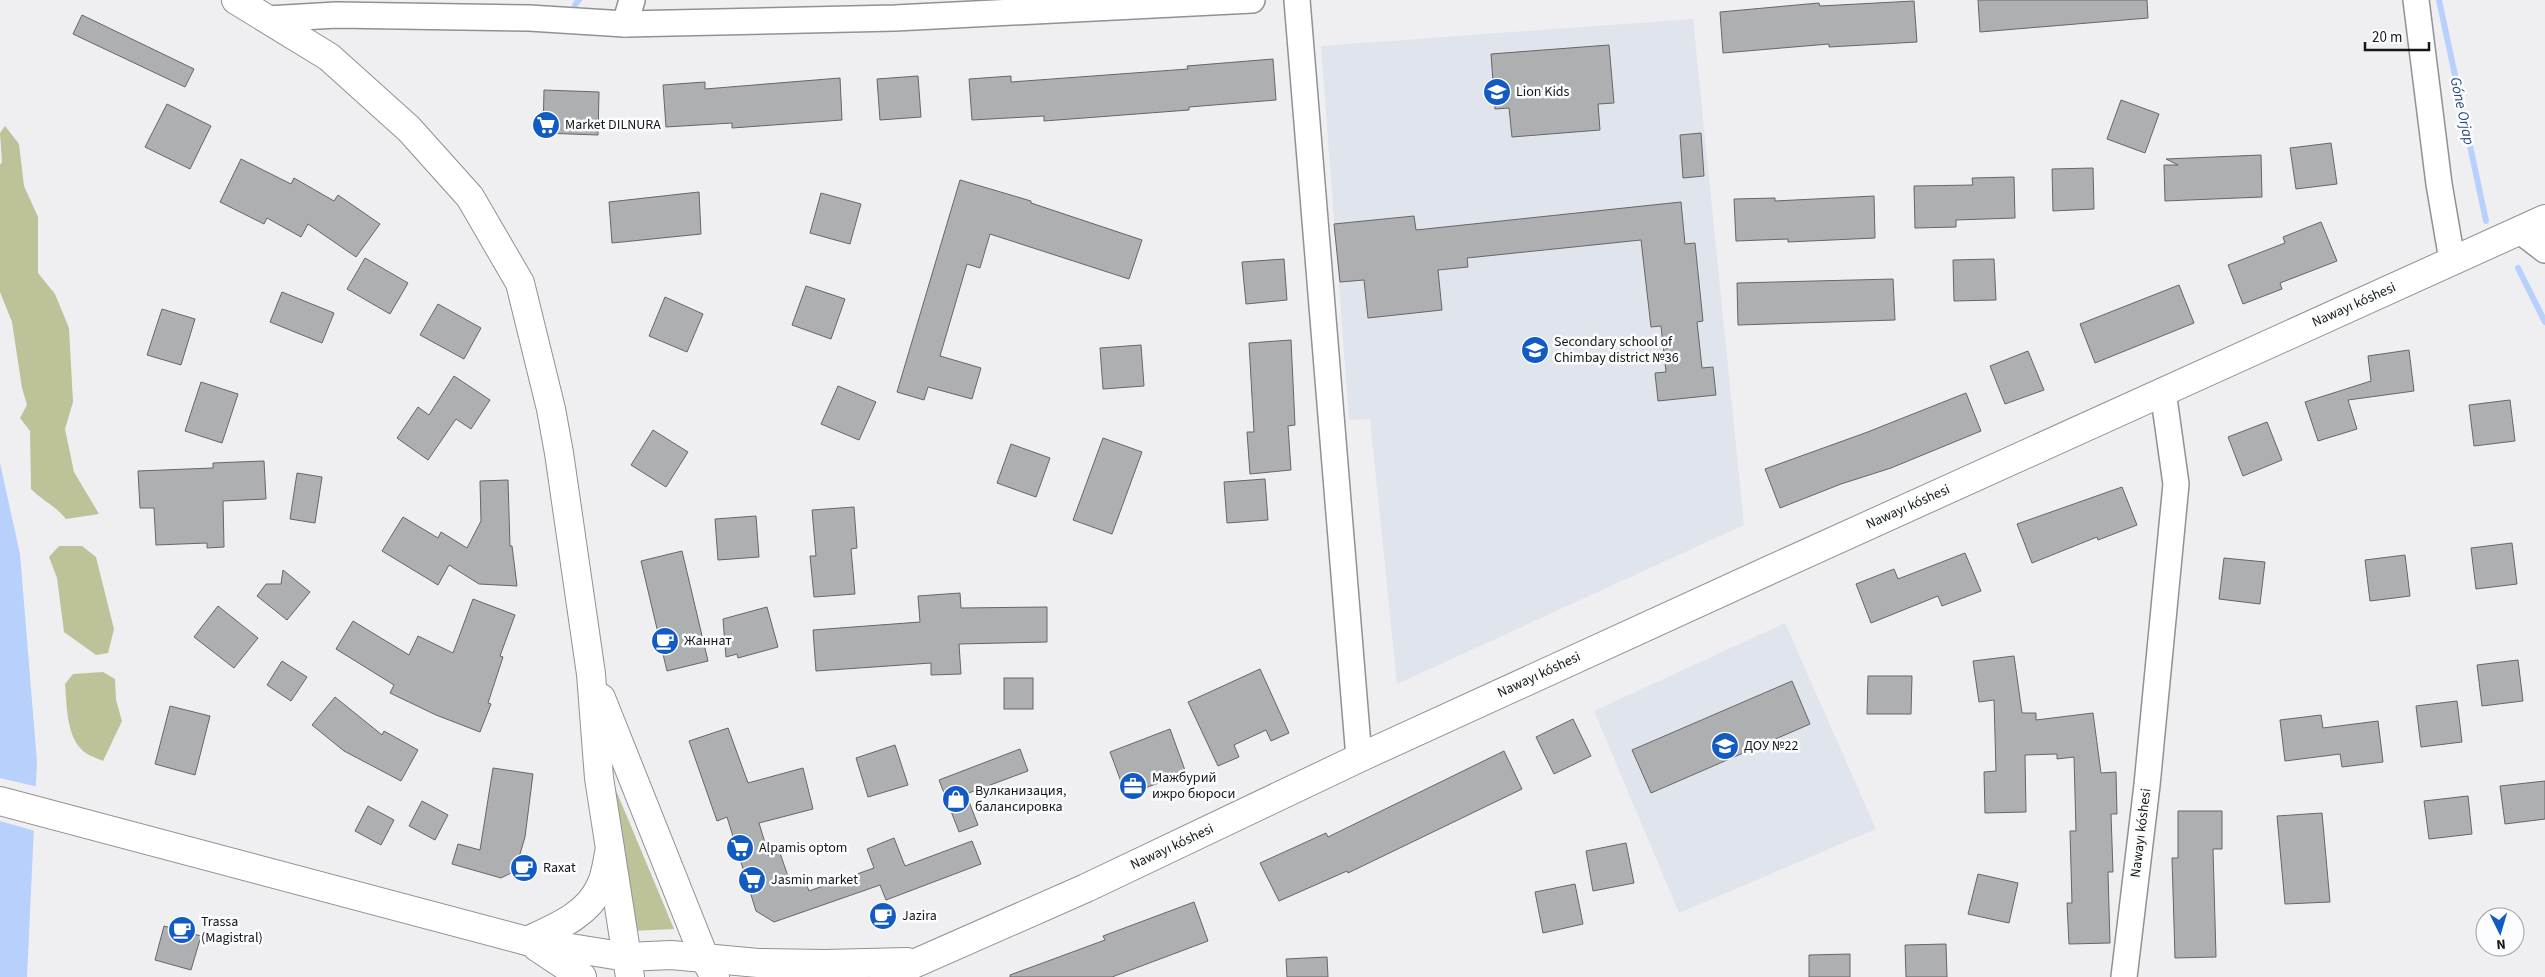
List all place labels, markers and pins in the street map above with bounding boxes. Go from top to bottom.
school or university icon: Lion Kids [1482,77,1512,107]
place label: Lion Kids [1516,82,1570,102]
supermarket icon: Market DILNURA [531,110,561,140]
place label: Market DILNURA [565,115,661,135]
place label: Secondary school of Chimbay district №36 [1554,332,1679,368]
school or university icon: Secondary school of Chimbay district №36 [1520,335,1550,365]
cafe icon: Жаннат [650,626,680,656]
place label: Жаннат [684,631,732,651]
school or university icon: ДОУ №22 [1710,731,1740,761]
place label: ДОУ №22 [1744,736,1799,756]
place label: Мажбурий ижро бюроси [1152,768,1235,804]
office icon: Мажбурий ижро бюроси [1118,771,1148,801]
place label: Вулканизация, балансировка [975,781,1066,817]
shop icon: Вулканизация, балансировка [941,784,971,814]
supermarket icon: Alpamis optom [725,833,755,863]
place label: Alpamis optom [759,838,847,858]
cafe icon: Raxat [509,853,539,883]
place label: Raxat [543,858,576,878]
supermarket icon: Jasmin market [737,865,767,895]
place label: Jasmin market [771,870,858,890]
cafe icon: Jazira [868,901,898,931]
place label: Jazira [902,906,937,926]
place label: Trassa (Magistral) [201,912,263,948]
cafe icon: Trassa (Magistral) [167,915,197,945]

